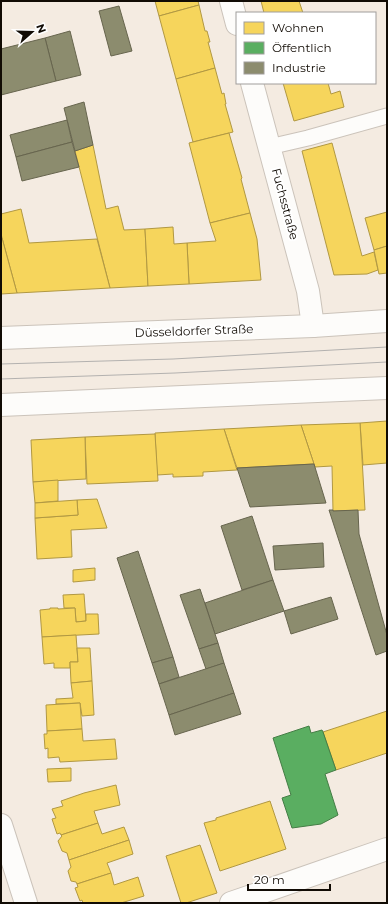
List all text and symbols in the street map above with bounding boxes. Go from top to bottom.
north arrow [12,12,52,52]
legend [236,12,376,84]
text: Wohnen [272,20,324,35]
text: N [33,22,49,35]
text: Öffentlich [272,40,332,55]
text: Industrie [272,60,326,75]
street label: Fuchsstraße [269,166,302,241]
street label: Düsseldorfer Straße [134,321,254,340]
scale bar [248,866,330,892]
text: 20 m [254,872,285,887]

